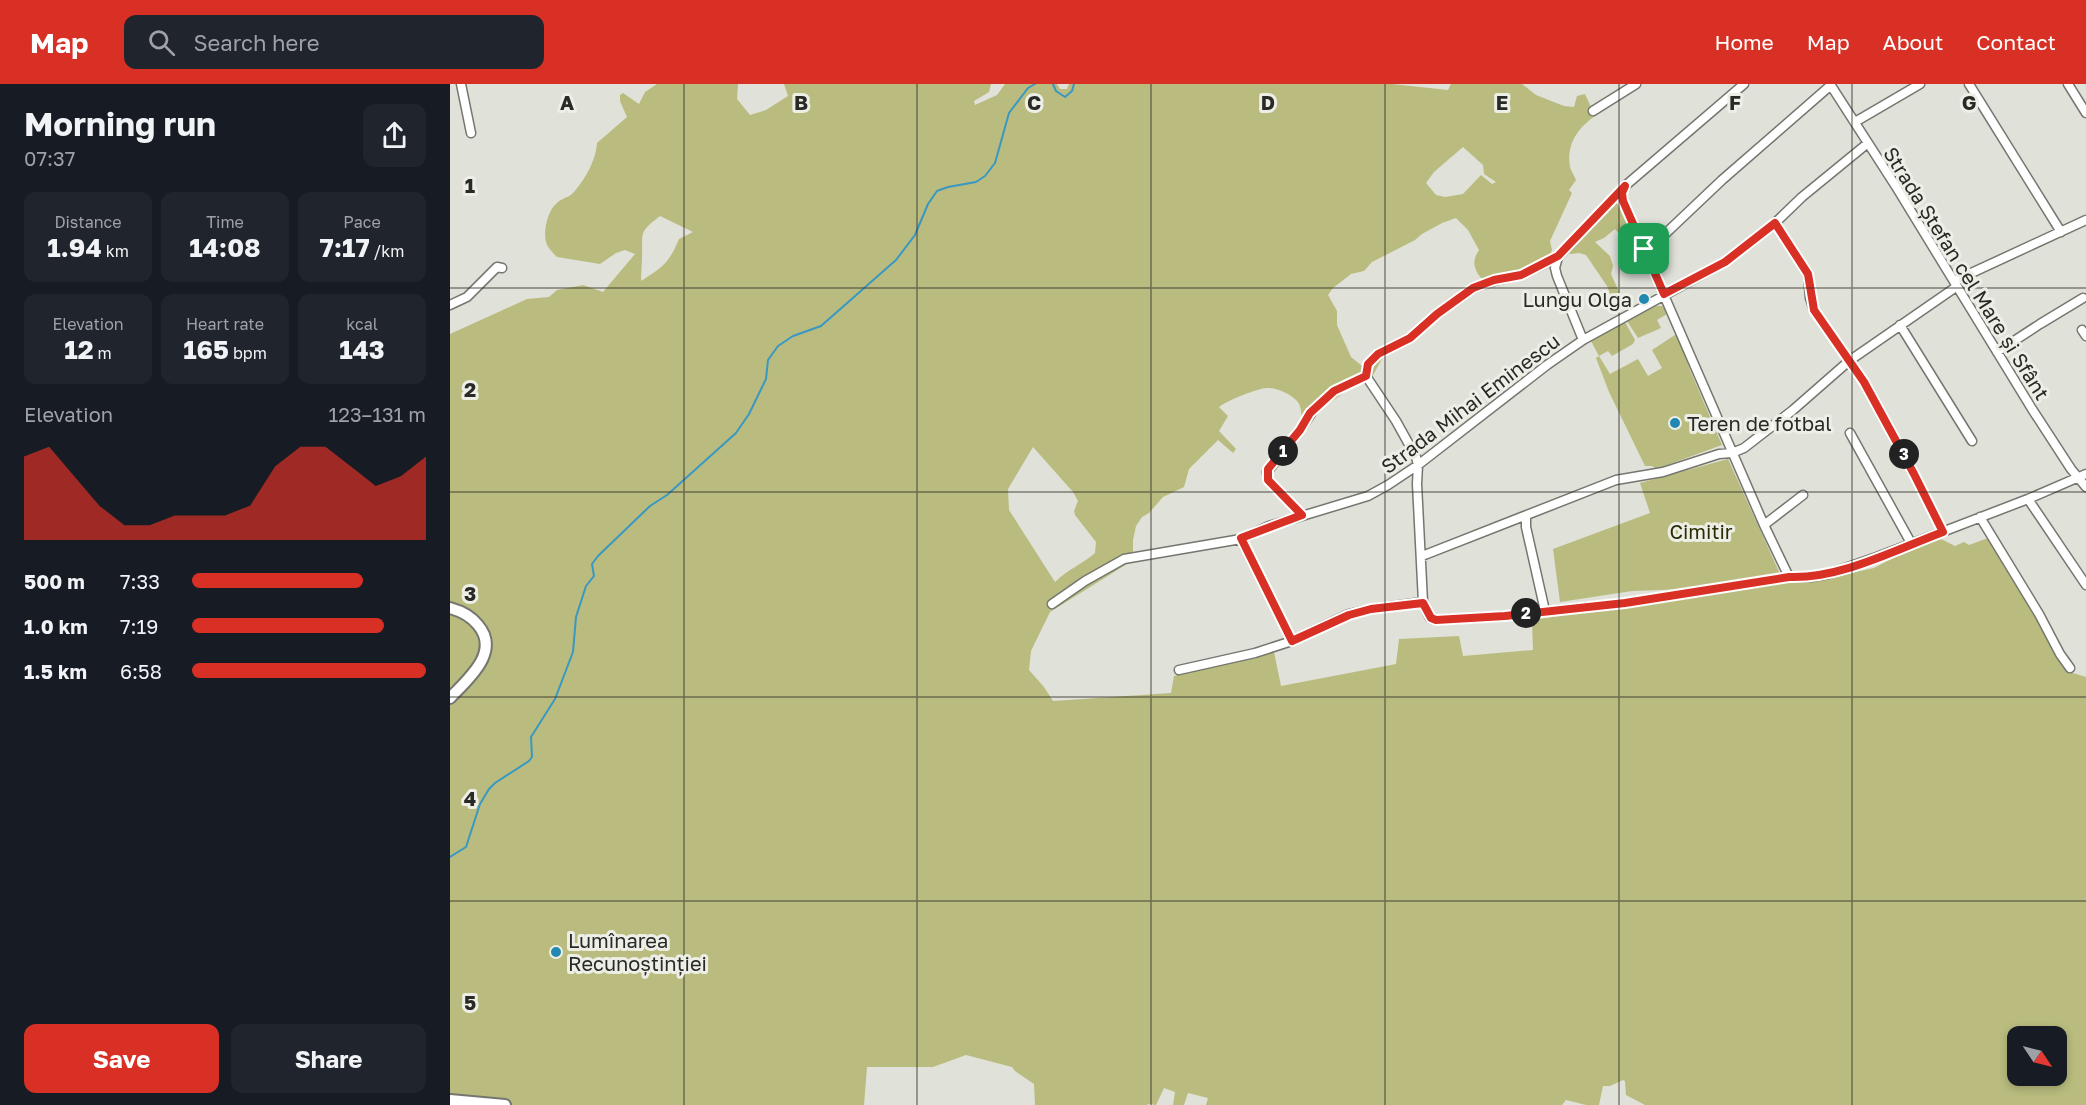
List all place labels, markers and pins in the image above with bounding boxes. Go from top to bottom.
pin [1618,223,1669,274]
place label: Lungu Olga [1523,287,1632,311]
marker: Lungu Olga [1637,292,1651,306]
place label: Teren de fotbal [1687,411,1832,435]
marker: Teren de fotbal [1668,416,1682,430]
pin: 1 [1268,436,1298,466]
pin: 3 [1889,439,1919,469]
pin: 2 [1511,598,1541,628]
place label: Lumînarea Recunoștinției [568,928,707,976]
marker: Lumînarea Recunoștinției [549,945,563,959]

